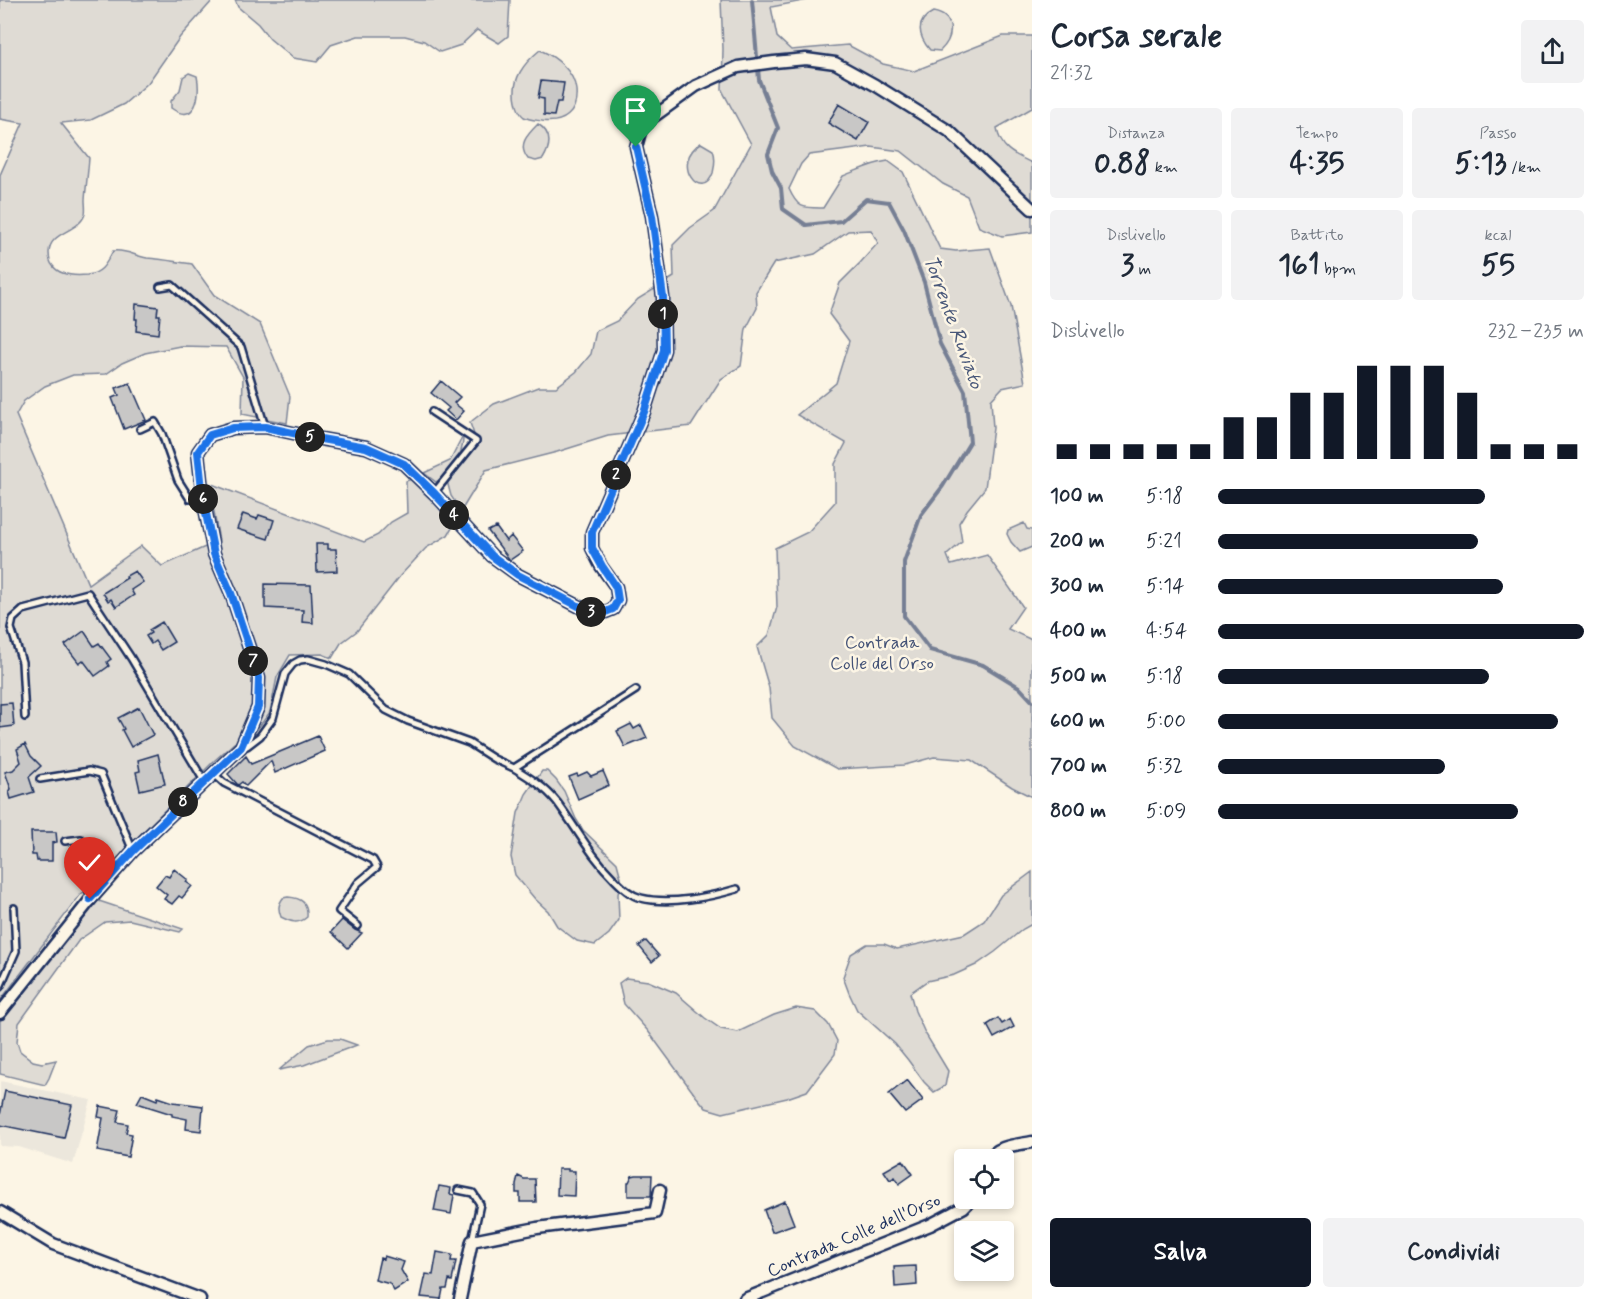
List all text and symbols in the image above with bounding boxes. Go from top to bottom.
text: Corsa serale [1050,15,1222,59]
button: share [1521,20,1584,83]
text: 21:32 [1050,60,1093,87]
pin [610,85,661,147]
icon: arrive [619,94,652,127]
text: Distanza [1107,123,1165,144]
text: Tempo [1296,123,1338,144]
text: Passo [1479,123,1517,144]
text: 0.88 [1094,144,1150,183]
text: 4:35 [1289,144,1345,183]
text: 5:13 [1455,144,1507,183]
text: km [1150,157,1178,178]
text: /km [1507,157,1541,178]
text: Dislivello [1106,225,1166,246]
text: Battito [1291,225,1343,246]
text: kcal [1485,225,1511,246]
text: 3 [1121,246,1134,285]
text: 161 [1278,246,1320,285]
text: 55 [1481,246,1515,285]
water label: Torrente Ruviato [916,252,990,393]
text: m [1134,259,1151,280]
text: bpm [1320,259,1356,280]
pin: 1 [648,299,678,329]
text: 1 [659,303,667,324]
text: Dislivello [1050,318,1125,345]
text: 232–235 m [1488,318,1584,345]
pin: 5 [295,422,325,452]
text: 5 [305,426,315,447]
pin: 2 [601,460,631,490]
text: 2 [612,464,620,485]
text: 100 m [1050,483,1104,510]
text: 5:18 [1146,483,1183,510]
pin: 6 [188,484,218,514]
text: 6 [199,488,207,509]
pin: 4 [439,500,469,530]
text: 4 [449,504,459,525]
text: 200 m [1050,528,1105,555]
text: 5:21 [1146,528,1182,555]
text: 300 m [1050,573,1104,600]
text: 5:14 [1146,573,1184,600]
pin: 3 [576,597,606,627]
text: 3 [587,601,595,622]
text: 400 m [1050,618,1106,645]
text: 4:54 [1146,618,1187,645]
park label: Contrada Colle del Orso [830,631,934,676]
pin: 7 [238,646,268,676]
text: 7 [248,650,258,671]
text: 500 m [1050,663,1107,690]
text: 5:18 [1146,663,1183,690]
text: 600 m [1050,708,1105,735]
text: 5:00 [1146,708,1186,735]
text: 700 m [1050,753,1107,780]
text: 5:32 [1146,753,1183,780]
pin: 8 [168,787,198,817]
text: 8 [178,791,188,812]
text: 800 m [1050,798,1106,825]
text: 5:09 [1146,798,1186,825]
pin [64,837,115,899]
icon: check [73,846,106,879]
map controls [954,1149,1014,1281]
button: locate [954,1149,1014,1209]
street label: Contrada Colle dell'Orso [764,1189,944,1283]
button: Salva [1050,1218,1311,1287]
button: Condividi [1323,1218,1584,1287]
button: layers [954,1221,1014,1281]

